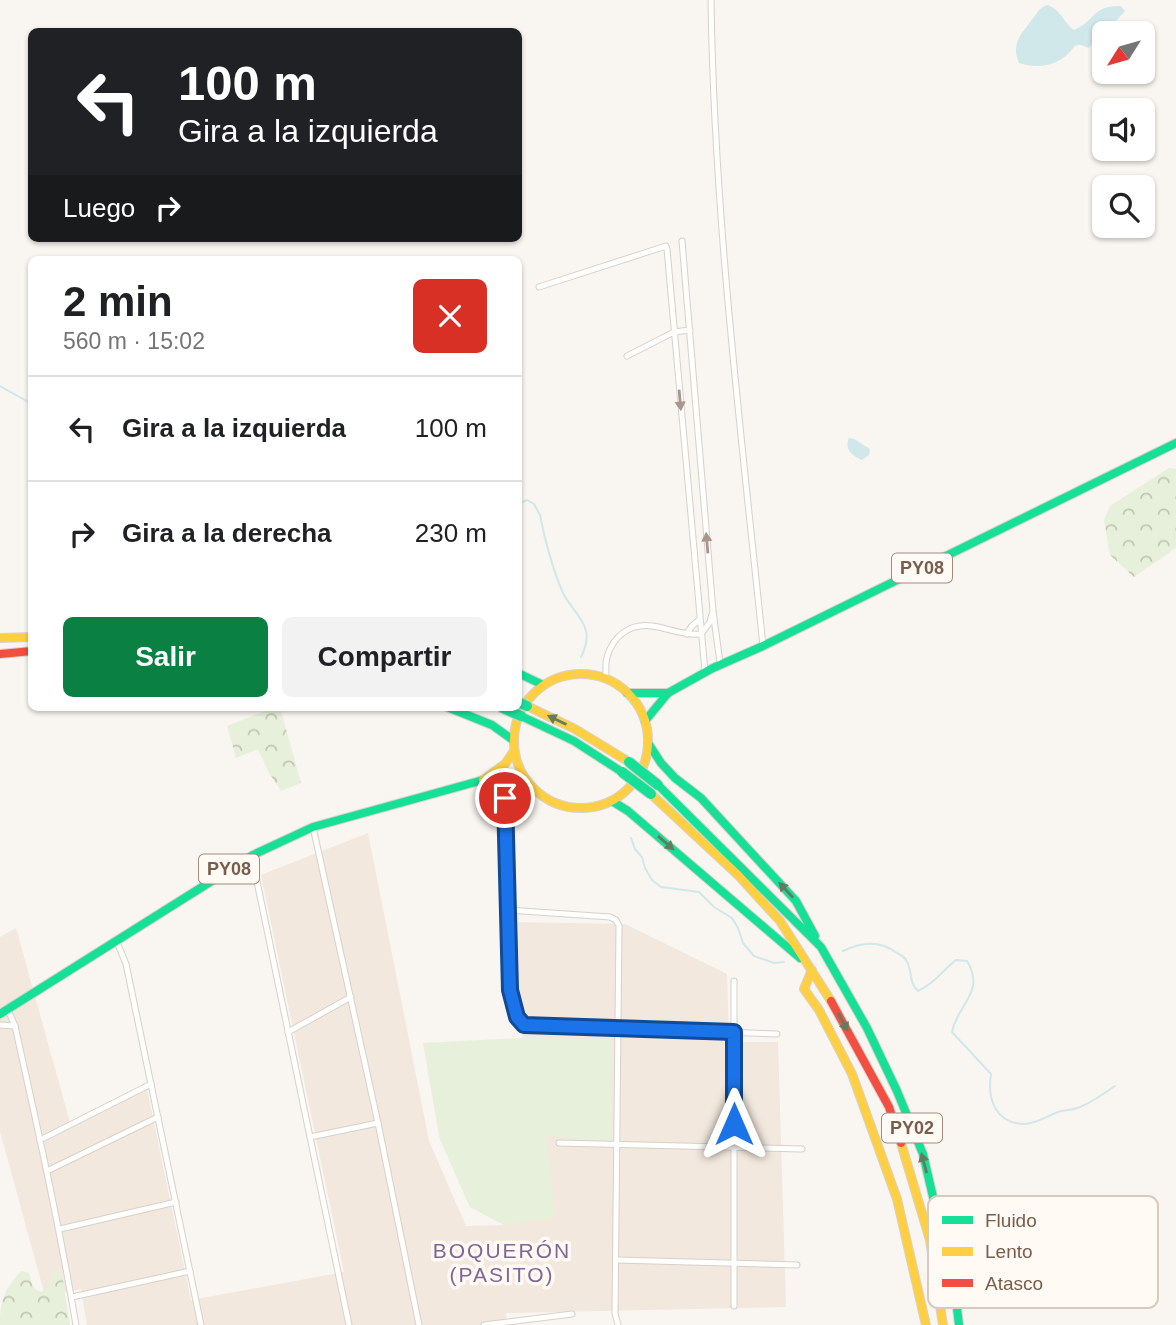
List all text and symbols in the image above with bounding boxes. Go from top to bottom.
north arrow [1092,21,1155,84]
map controls [1092,21,1155,238]
icon: left [63,56,154,147]
text: 100 m [178,56,317,110]
button: sound [1092,98,1155,161]
text: Gira a la izquierda [178,113,438,149]
button: search [1092,175,1155,238]
icon: right [149,189,187,227]
text: Luego [63,193,135,223]
text: 2 min [63,278,173,325]
button: close [413,279,487,353]
text: 560 m · 15:02 [63,328,205,354]
one-way arrow [675,390,686,412]
icon: left [63,410,101,448]
text: Gira a la izquierda [122,413,346,443]
text: 100 m [415,413,487,443]
icon: right [63,515,101,553]
text: Gira a la derecha [122,518,332,548]
text: 230 m [415,518,487,548]
one-way arrow [701,531,712,553]
road number: PY08 [892,554,952,582]
button: Salir [63,617,268,697]
button: Compartir [282,617,487,697]
one-way arrow [547,715,568,726]
pin [475,768,535,828]
icon: arrive [486,779,524,817]
one-way arrow [657,835,674,850]
road number: PY08 [199,854,259,884]
one-way arrow [778,882,794,899]
one-way arrow [837,1012,849,1032]
position arrow [697,1087,771,1161]
road number: PY02 [882,1114,942,1142]
one-way arrow [918,1151,929,1173]
legend [928,1196,1158,1308]
text: Fluido [985,1210,1037,1231]
district label: BOQUERÓN (PASITO) [433,1239,571,1286]
text: Lento [985,1241,1033,1262]
text: Atasco [985,1273,1043,1294]

